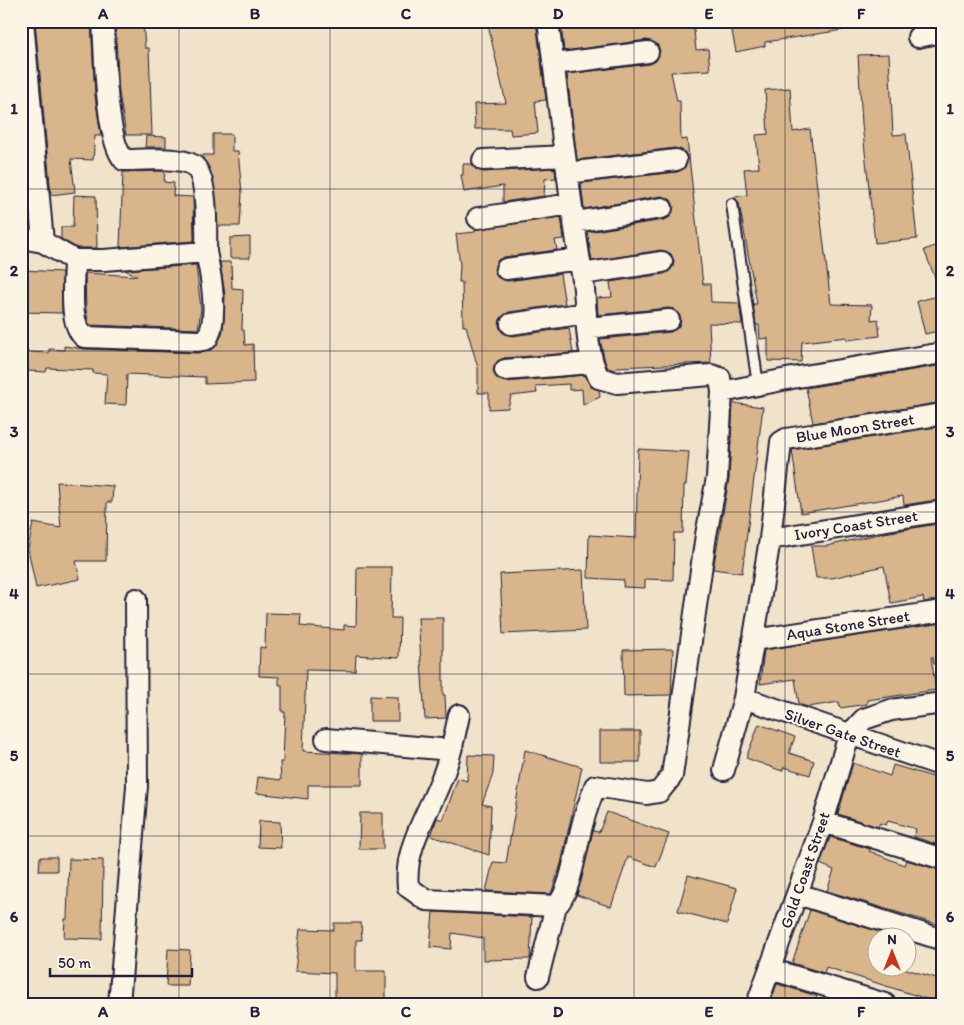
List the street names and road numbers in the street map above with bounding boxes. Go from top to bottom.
street label: Blue Moon Street [795,409,915,447]
street label: Ivory Coast Street [793,506,919,544]
street label: Aqua Stone Street [785,606,911,644]
street label: Silver Gate Street [782,704,904,762]
street label: Gold Coast Street [776,809,834,931]

